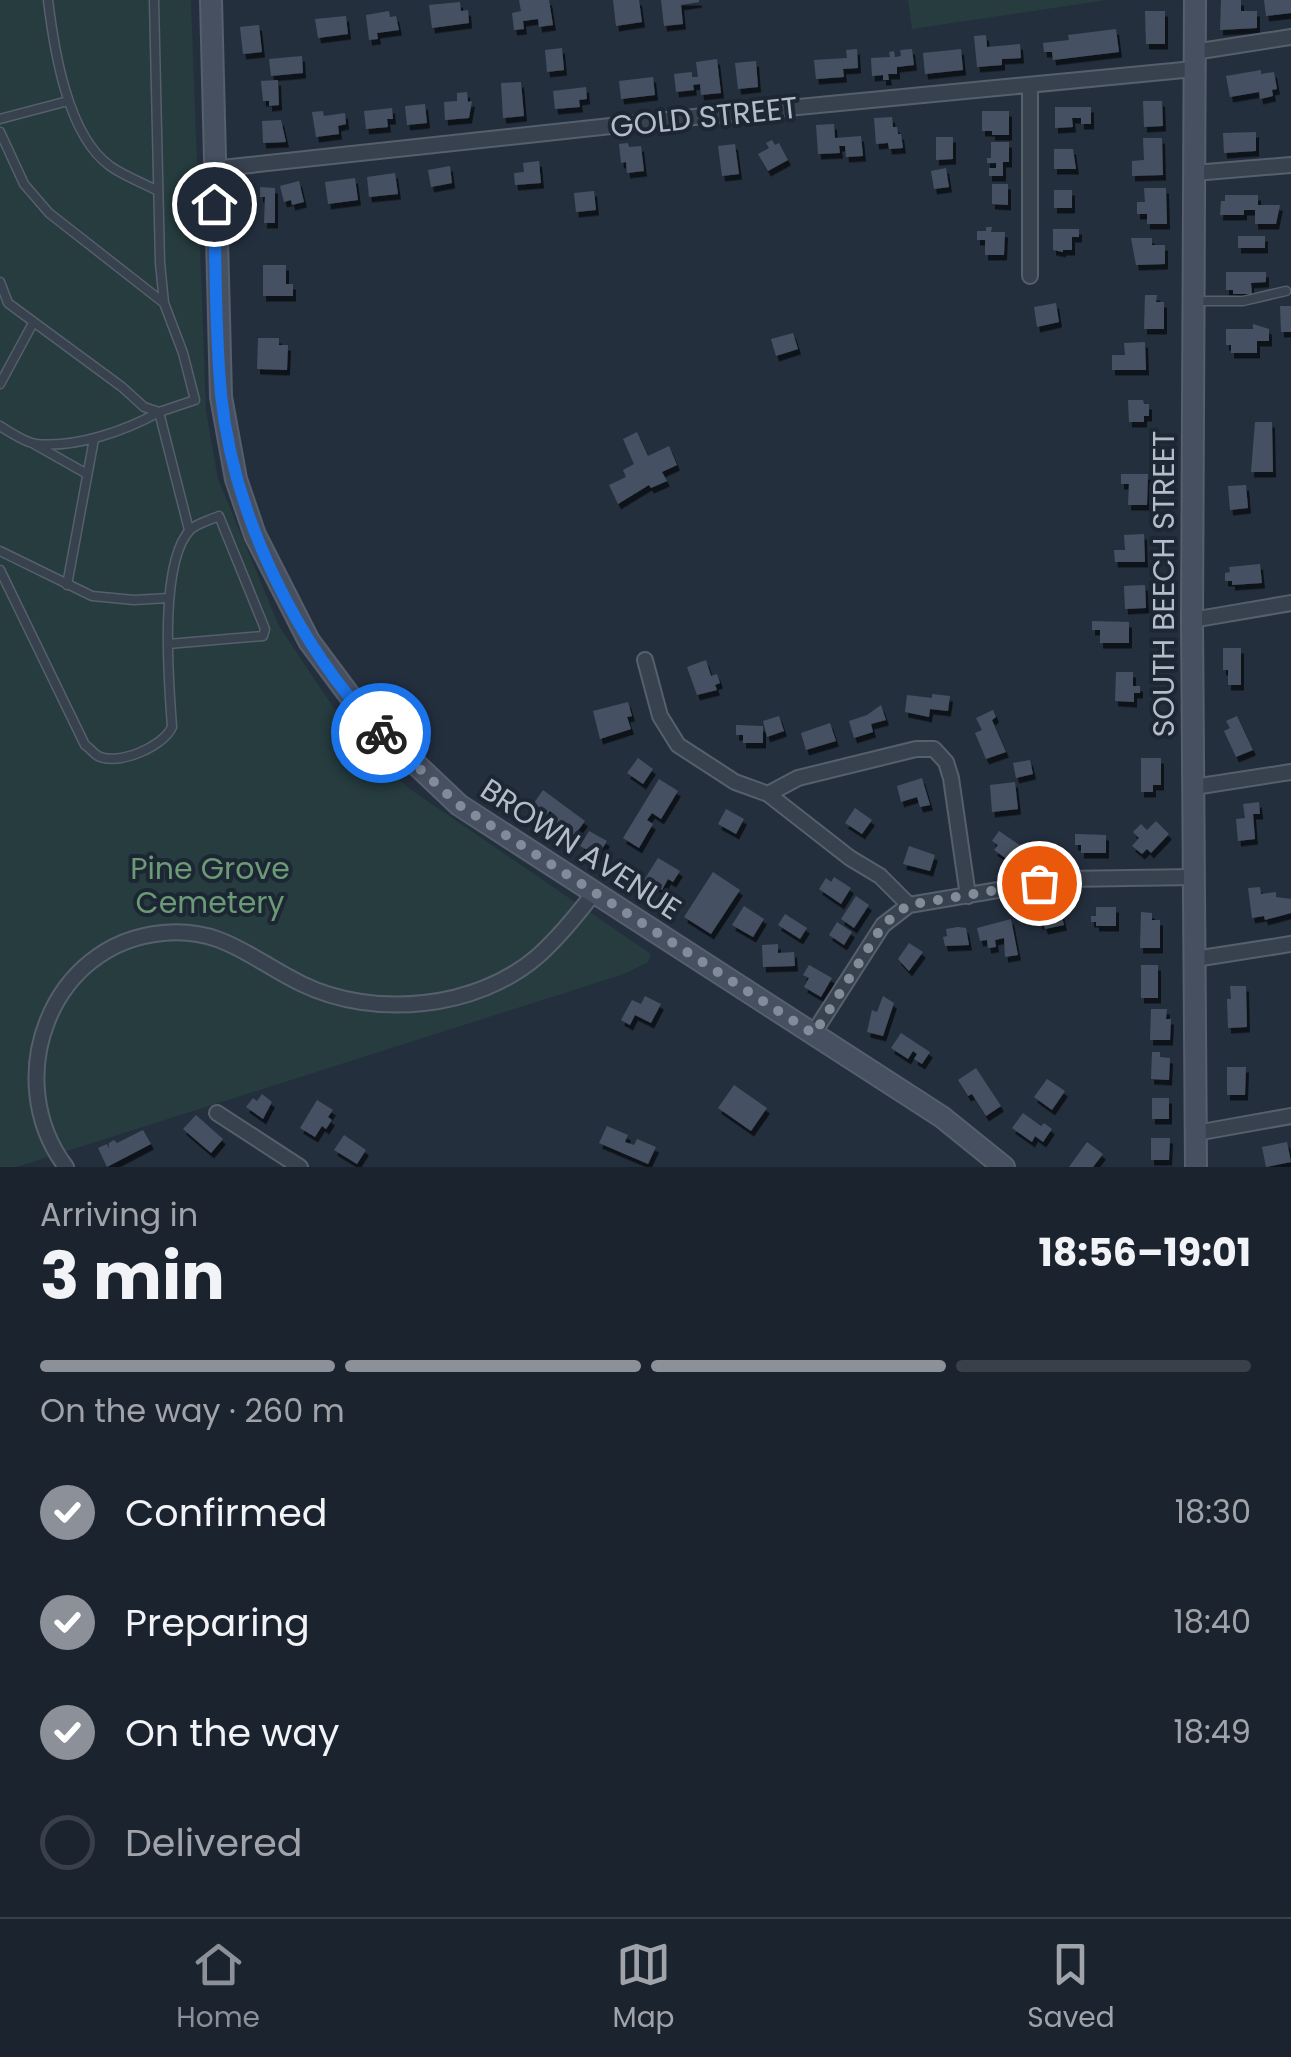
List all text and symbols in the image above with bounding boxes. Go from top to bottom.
street label: GOLD STREET [608,86,800,148]
pin [172,162,257,247]
icon: home [187,177,242,232]
street label: SOUTH BEECH STREET [1142,431,1185,737]
courier [331,683,431,783]
icon: bike [354,706,409,761]
street label: BROWN AVENUE [472,768,690,930]
pin [997,841,1082,926]
park label: Pine Grove Cemetery [130,847,290,924]
icon: bag [1012,856,1067,911]
text: Arriving in [40,1192,198,1237]
text: 18:56–19:01 [1038,1226,1251,1279]
text: 3 min [40,1231,225,1322]
text: On the way · 260 m [40,1388,345,1433]
icon: check [40,1485,95,1540]
text: Confirmed [125,1486,327,1539]
text: 18:30 [1175,1489,1251,1534]
icon: check [40,1595,95,1650]
text: Preparing [125,1596,310,1649]
text: 18:40 [1174,1599,1251,1644]
icon: check [40,1705,95,1760]
text: On the way [125,1706,339,1759]
text: 18:49 [1173,1709,1251,1754]
text: Delivered [125,1816,302,1869]
tab: Home [176,1937,260,2039]
tab: Map [613,1937,675,2039]
tab: Saved [1027,1937,1115,2039]

